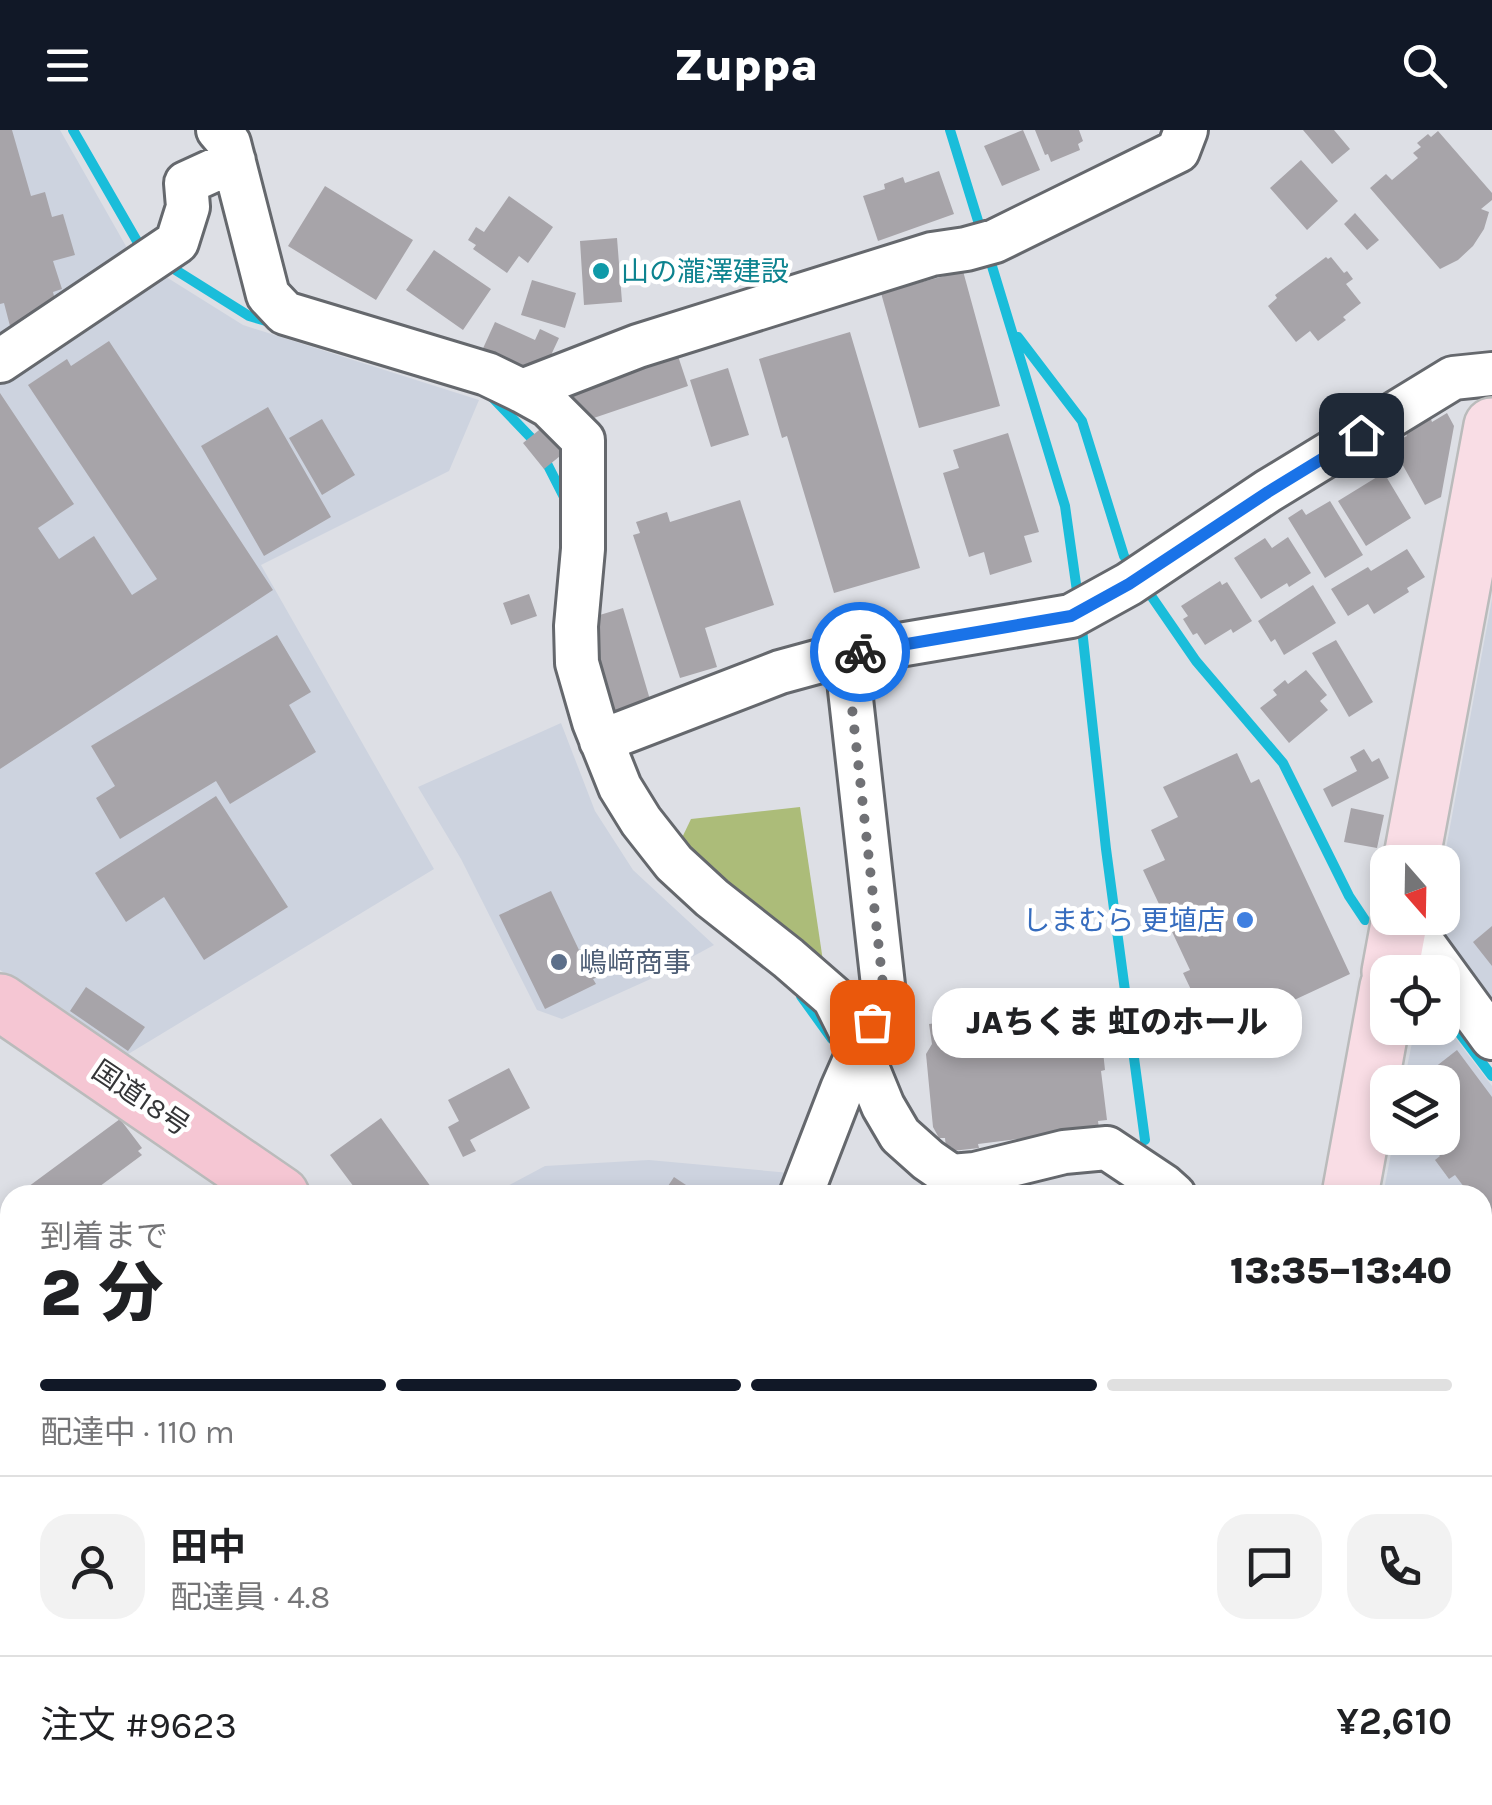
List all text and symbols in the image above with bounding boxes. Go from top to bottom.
icon: menu [40,38,95,93]
icon: search [1397,38,1452,93]
text: Zuppa [674,39,818,91]
place label: 山の瀧澤建設 [621,255,789,288]
marker: 山の瀧澤建設 [590,260,612,282]
pin [1319,393,1404,478]
icon: home [1334,408,1389,463]
courier [810,602,910,702]
icon: bike [833,625,888,680]
north arrow [1370,845,1460,935]
map controls [1370,845,1460,1155]
place label: しまむら 更埴店 [1022,904,1225,937]
marker: しまむら 更埴店 [1234,909,1256,931]
place label: 嶋﨑商事 [579,946,691,979]
marker: 嶋﨑商事 [548,951,570,973]
button: locate [1370,955,1460,1045]
pin [830,980,915,1065]
callout: JAちくま 虹のホール [932,987,1302,1057]
icon: bag [845,995,900,1050]
text: JAちくま 虹のホール [966,1004,1268,1041]
street label: 国道18号 [86,1053,196,1143]
button: layers [1370,1065,1460,1155]
text: 到着まで [40,1218,168,1255]
text: 13:35–13:40 [1230,1248,1452,1293]
text: 2 分 [40,1255,164,1331]
text: 配達中 · 110 m [40,1414,235,1451]
button: person [40,1514,145,1619]
button: chat [1217,1514,1322,1619]
button: phone [1347,1514,1452,1619]
text: 田中 [170,1525,246,1570]
text: 配達員 · 4.8 [170,1579,330,1616]
text: ¥2,610 [1336,1699,1452,1744]
text: 注文 #9623 [40,1703,237,1748]

